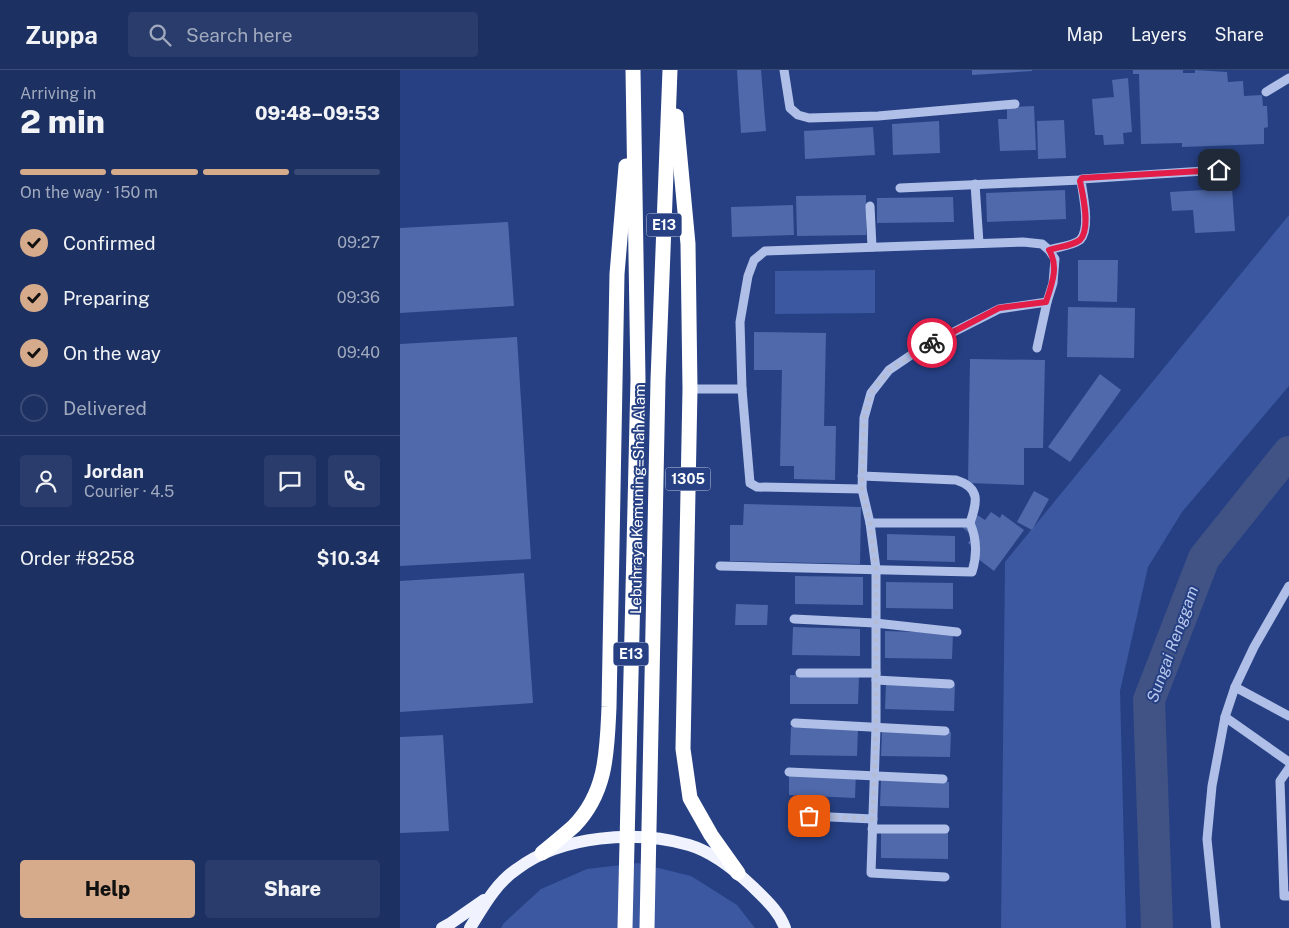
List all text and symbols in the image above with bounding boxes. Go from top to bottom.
search box [128,12,478,57]
text: Zuppa [25,21,98,49]
icon: search [146,21,174,49]
text: Search here [186,24,293,46]
text: Map [1067,24,1103,45]
text: Layers [1131,24,1187,45]
text: Share [1215,24,1264,45]
text: Arriving in [20,84,96,103]
text: 09:48–09:53 [255,102,380,124]
text: 2 min [20,103,105,140]
pin [1198,149,1240,191]
icon: home [1205,156,1233,184]
text: On the way · 150 m [20,183,158,202]
road number: E13 [646,214,682,236]
icon: check [20,229,48,257]
text: Confirmed [63,232,156,254]
text: 09:27 [337,233,380,252]
icon: check [20,284,48,312]
text: Preparing [63,287,150,309]
text: 09:36 [337,288,380,307]
courier [907,318,957,368]
icon: bike [918,329,946,357]
icon: check [20,339,48,367]
text: On the way [63,342,161,364]
text: 09:40 [337,343,380,362]
street label: Lebuhraya Kemuning–Shah Alam [627,384,648,614]
text: Delivered [63,397,147,419]
button: person [20,455,72,507]
button: chat [264,455,316,507]
button: phone [328,455,380,507]
text: Jordan [84,460,144,482]
road number: 1305 [666,468,710,490]
text: Courier · 4.5 [84,482,174,501]
text: Order #8258 [20,547,135,569]
text: $10.34 [317,547,380,569]
water label: Sungai Renggam [1143,583,1202,705]
road number: E13 [614,642,648,666]
pin [788,795,830,837]
icon: bag [795,802,823,830]
button: Help [20,860,195,918]
button: Share [205,860,380,918]

